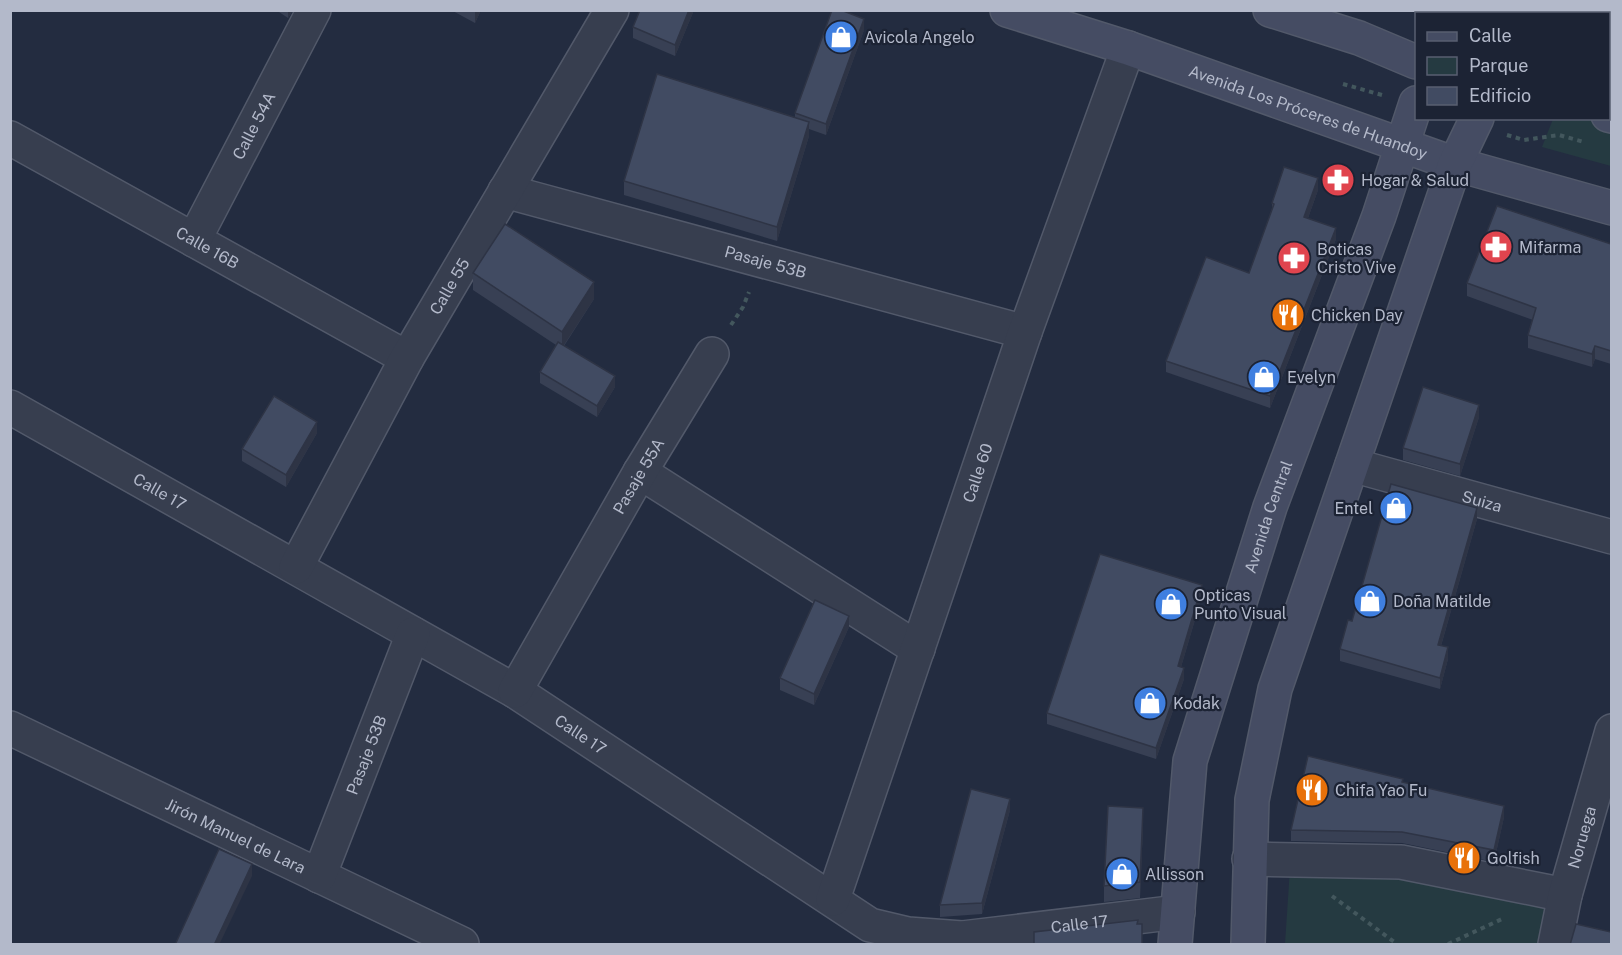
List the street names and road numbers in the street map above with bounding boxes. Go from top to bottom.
street label: Avenida Los Próceres de Huandoy [1186,61,1430,163]
street label: Calle 54A [228,89,279,163]
street label: Calle 16B [173,223,242,273]
street label: Pasaje 53B [723,242,809,282]
street label: Calle 55 [425,255,473,318]
street label: Pasaje 55A [609,434,668,517]
street label: Calle 60 [958,440,996,505]
street label: Avenida Central [1240,458,1296,575]
street label: Calle 17 [130,469,190,514]
street label: Suiza [1460,486,1504,516]
street label: Calle 17 [551,710,610,758]
street label: Pasaje 53B [342,712,390,797]
street label: Jirón Manuel de Lara [163,794,309,877]
street label: Noruega [1564,804,1600,871]
street label: Calle 17 [1050,911,1109,937]

